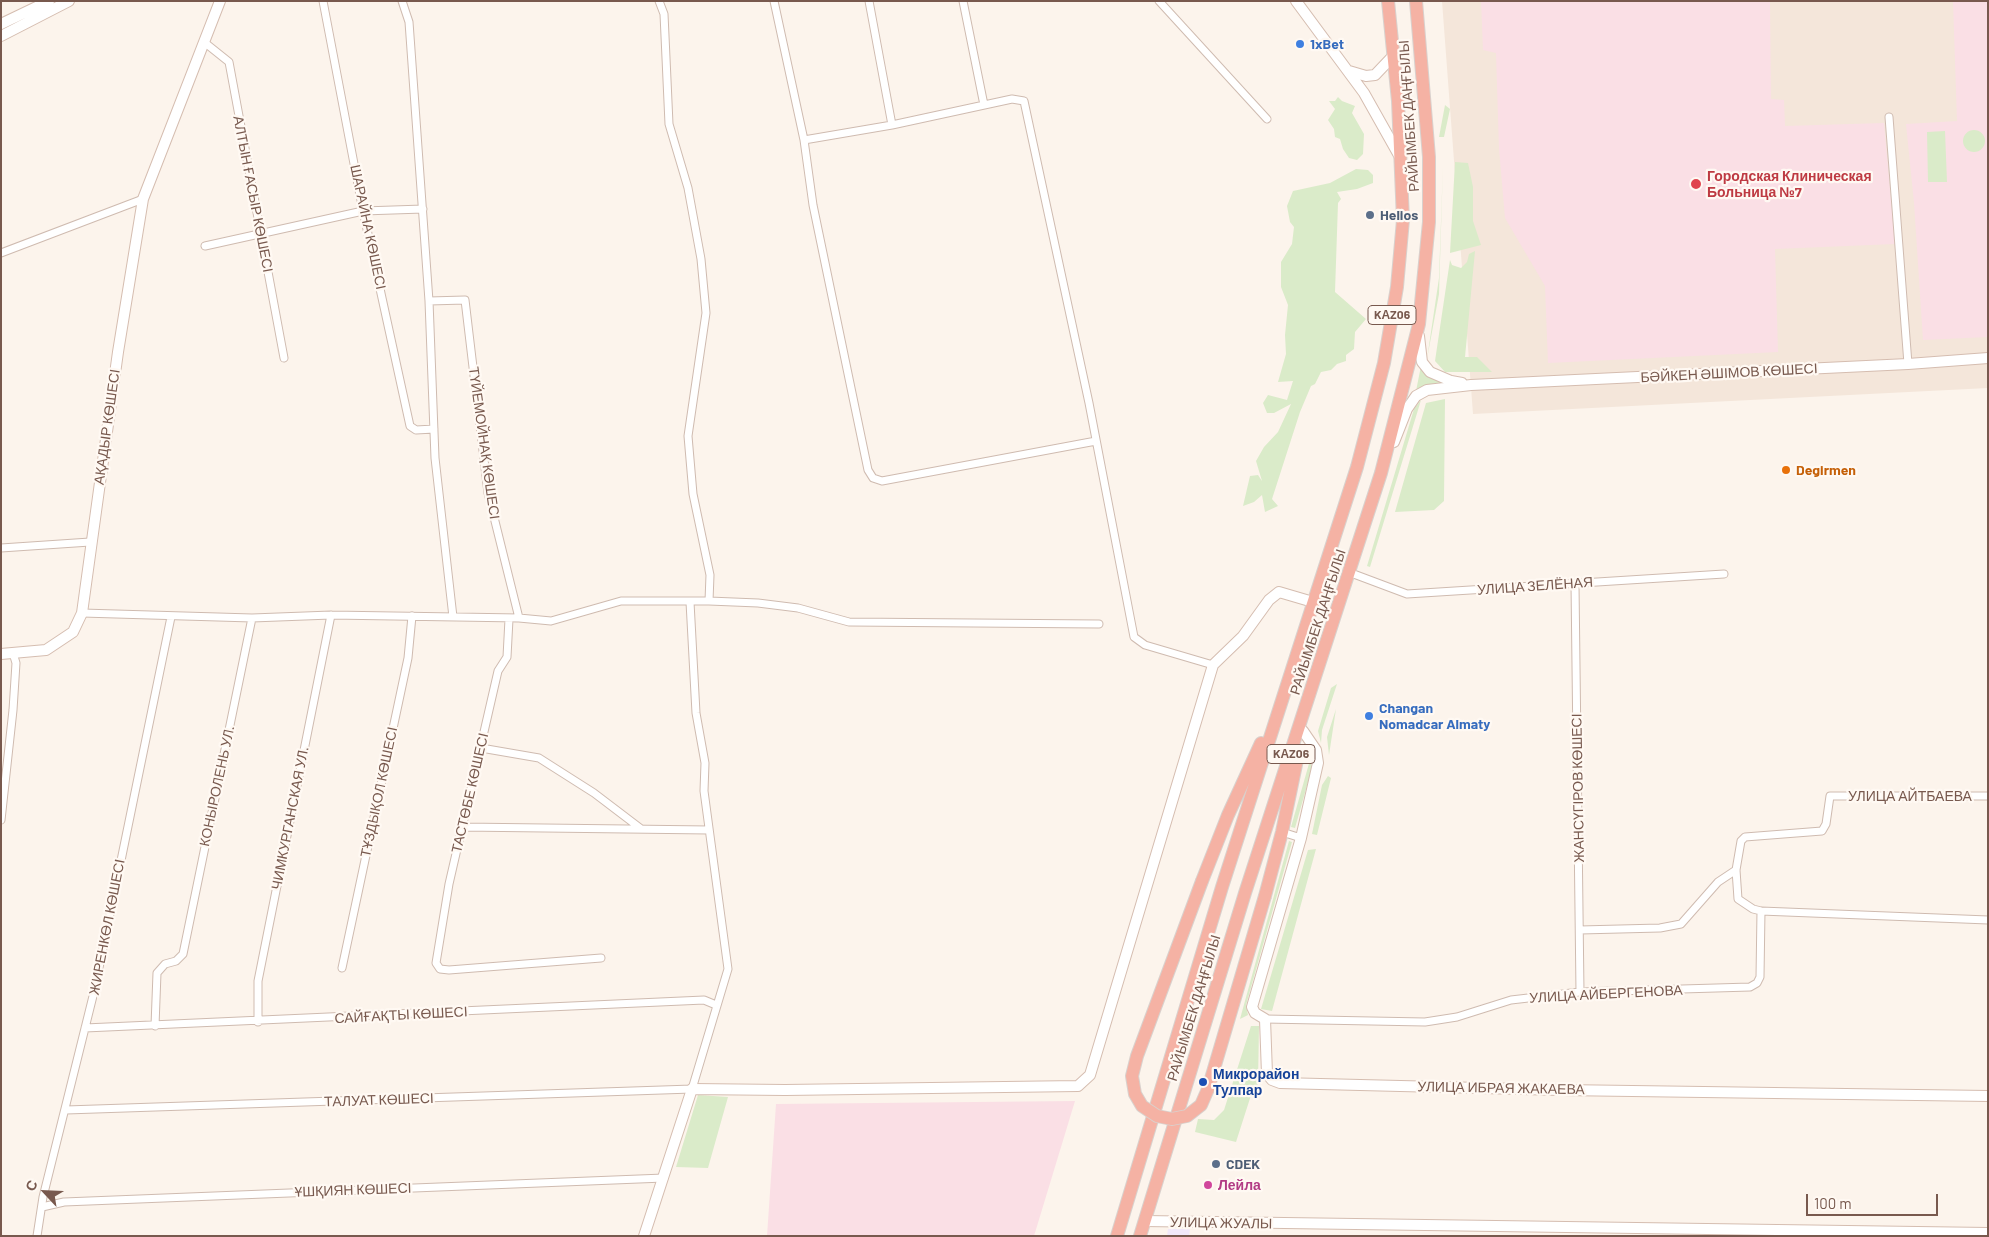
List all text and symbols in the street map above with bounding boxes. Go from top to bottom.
place label: 1xBet [1310,36,1344,52]
marker: 1xBet [1294,38,1306,50]
street label: РАЙЫМБЕК ДАҢҒЫЛЫ [1395,40,1423,192]
street label: АЛТЫН ҒАСЫР КӨШЕСІ [230,114,276,274]
street label: ШАРАЙНА КӨШЕСІ [347,163,389,291]
place label: Городская Клиническая Больница №7 [1707,168,1872,200]
marker: Городская Клиническая Больница №7 [1689,177,1703,191]
place label: Helios [1380,207,1418,223]
marker: Helios [1364,209,1376,221]
road number: KАZ06 [1368,306,1416,324]
street label: БӘЙКЕН ӘШІМОВ КӨШЕСІ [1640,360,1818,386]
street label: ТҮЙЕМОЙНАҚ КӨШЕСІ [465,366,503,520]
street label: АҚАДЫР КӨШЕСІ [91,368,123,486]
place label: Degirmen [1796,462,1856,478]
marker: Degirmen [1780,464,1792,476]
street label: РАЙЫМБЕК ДАҢҒЫЛЫ [1287,547,1349,697]
street label: УЛИЦА ЗЕЛЁНАЯ [1477,574,1593,598]
place label: Changan Nomadcar Almaty [1379,700,1490,732]
marker: Changan Nomadcar Almaty [1363,710,1375,722]
street label: ЖАНСҮГІРОВ КӨШЕСІ [1568,713,1588,863]
street label: КОНЫРОЛЕНЬ УЛ. [196,724,238,848]
street label: ТҰЗДЫҚОЛ КӨШЕСІ [357,725,401,859]
street label: ТАСТӨБЕ КӨШЕСІ [448,731,492,855]
road number: KАZ06 [1267,744,1315,764]
street label: ЧИМКУРГАНСКАЯ УЛ. [268,745,312,891]
street label: УЛИЦА АЙТБАЕВА [1848,788,1972,804]
street label: ЖИРЕНКӨЛ КӨШЕСІ [86,858,128,996]
street label: РАЙЫМБЕК ДАҢҒЫЛЫ [1164,933,1224,1083]
street label: УЛИЦА АЙБЕРГЕНОВА [1529,982,1683,1006]
street label: САЙҒАҚТЫ КӨШЕСІ [334,1003,468,1027]
place label: Микрорайон Тулпар [1213,1066,1299,1098]
marker: Микрорайон Тулпар [1197,1076,1209,1088]
street label: УЛИЦА ИБРАЯ ЖАКАЕВА [1417,1078,1585,1098]
street label: ТАЛУАТ КӨШЕСІ [324,1090,434,1110]
place label: CDEK [1226,1156,1260,1172]
marker: CDEK [1210,1158,1222,1170]
north arrow [20,1167,70,1217]
text: С [21,1177,41,1194]
place label: Лейла [1218,1177,1261,1193]
marker: Лейла [1202,1179,1214,1191]
street label: ҰШҚИЯН КӨШЕСІ [294,1180,412,1200]
scale bar [1809,1184,1942,1216]
text: 100 m [1814,1194,1852,1212]
street label: УЛИЦА ЖУАЛЫ [1170,1214,1272,1232]

